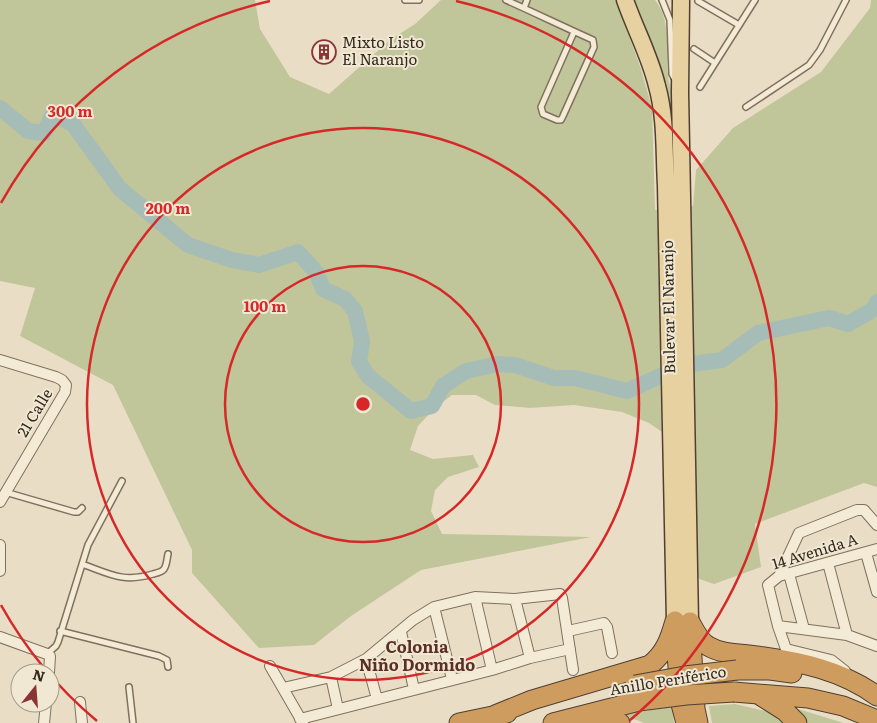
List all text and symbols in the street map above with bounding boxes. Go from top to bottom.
place label: Mixto Listo El Naranjo [342,30,424,70]
building icon: Mixto Listo El Naranjo [311,39,337,65]
text: 300 m [48,99,92,122]
text: 200 m [146,196,190,219]
street label: Bulevar El Naranjo [655,240,680,374]
text: 100 m [244,294,286,317]
street label: 21 Calle [10,383,57,441]
centre of rings [354,395,372,413]
street label: 14 Avenida A [769,527,860,575]
district label: Colonia Niño Dormido [359,634,475,676]
street label: Anillo Periférico [608,659,728,700]
north arrow [10,663,60,713]
text: N [31,663,48,686]

